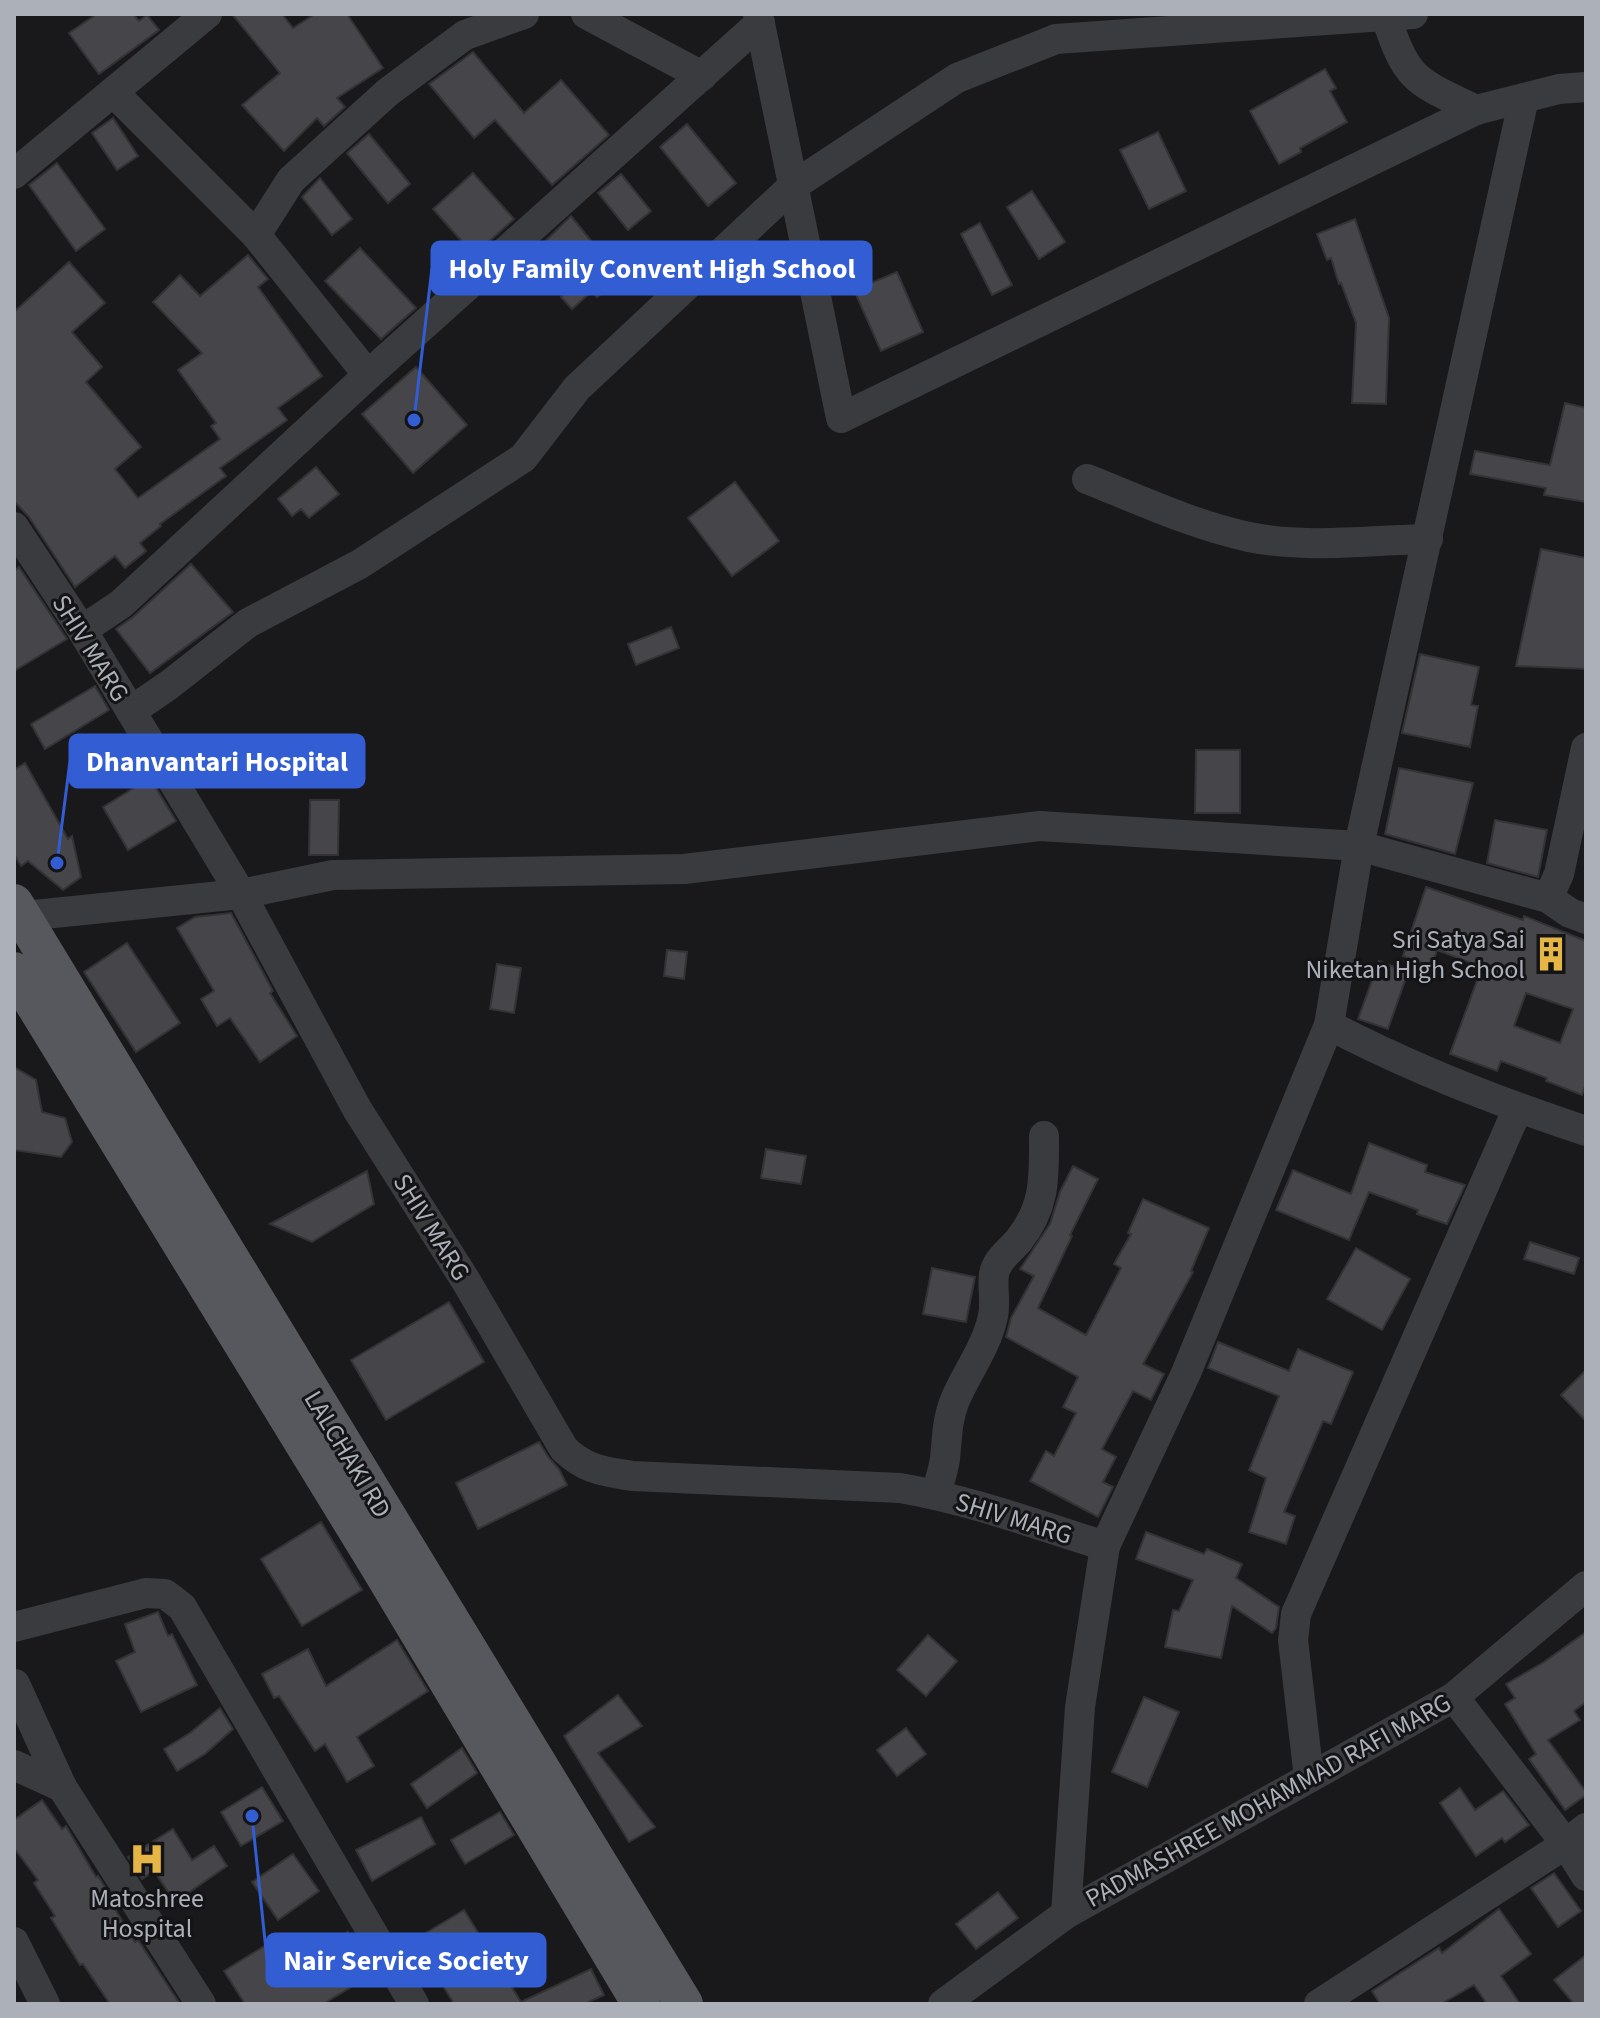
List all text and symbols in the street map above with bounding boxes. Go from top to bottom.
callout: Holy Family Convent High School [432,242,871,294]
text: Holy Family Convent High School [449,249,855,289]
street label: SHIV MARG [43,588,138,709]
callout: Dhanvantari Hospital [70,735,364,787]
text: Dhanvantari Hospital [86,742,348,782]
place label: Sri Satya Sai Niketan High School [1305,921,1525,988]
building icon: Sri Satya Sai Niketan High School [1532,935,1570,973]
street label: SHIV MARG [384,1167,479,1288]
street label: LALCHAKI RD [295,1384,400,1525]
street label: SHIV MARG [951,1483,1077,1554]
street label: PADMASHREE MOHAMMAD RAFI MARG [1079,1684,1458,1917]
hospital icon: Matoshree Hospital [128,1840,166,1878]
place label: Matoshree Hospital [90,1880,204,1947]
callout: Nair Service Society [267,1934,545,1986]
text: Nair Service Society [283,1941,529,1981]

